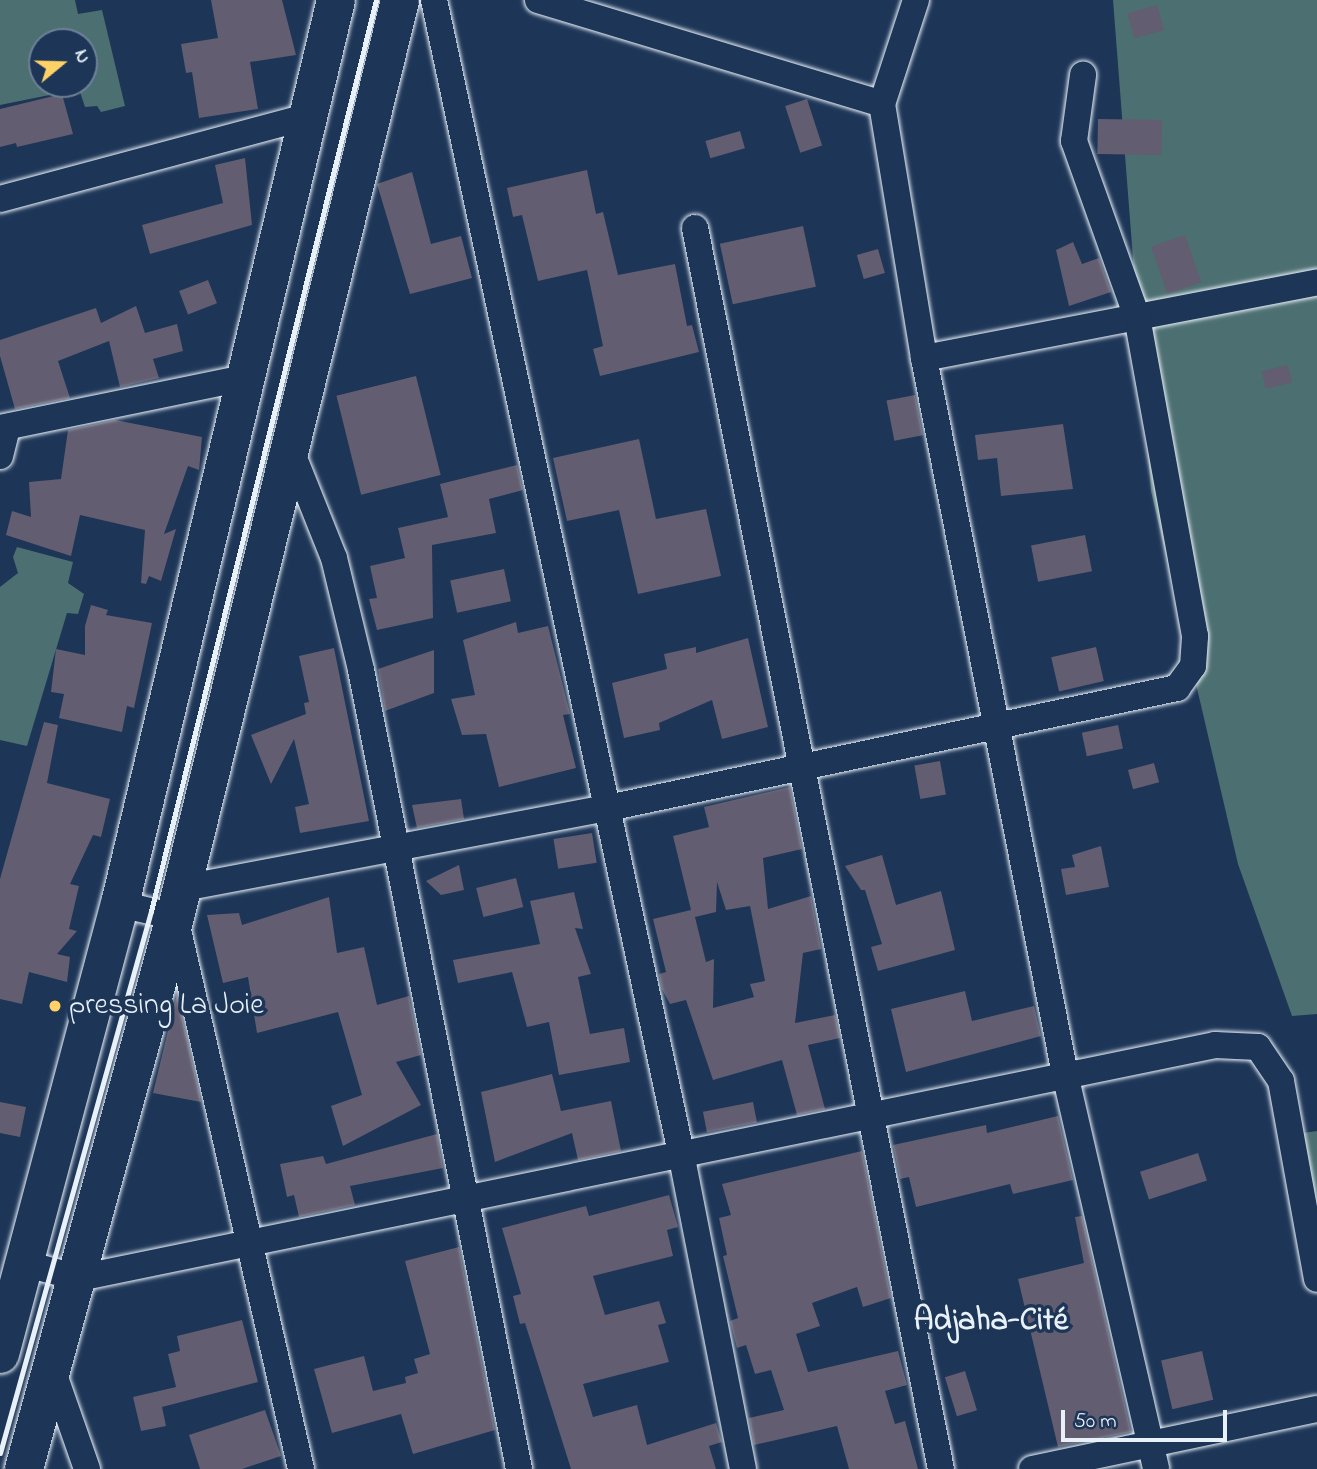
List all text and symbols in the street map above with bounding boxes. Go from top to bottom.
north arrow [28,28,98,98]
text: N [67,46,96,67]
place label: pressing La Joie [69,988,264,1024]
marker: pressing La Joie [47,998,63,1014]
district label: Adjaha-Cité [914,1303,1068,1341]
scale bar [1065,1396,1231,1440]
text: 50 m [1074,1407,1117,1437]

